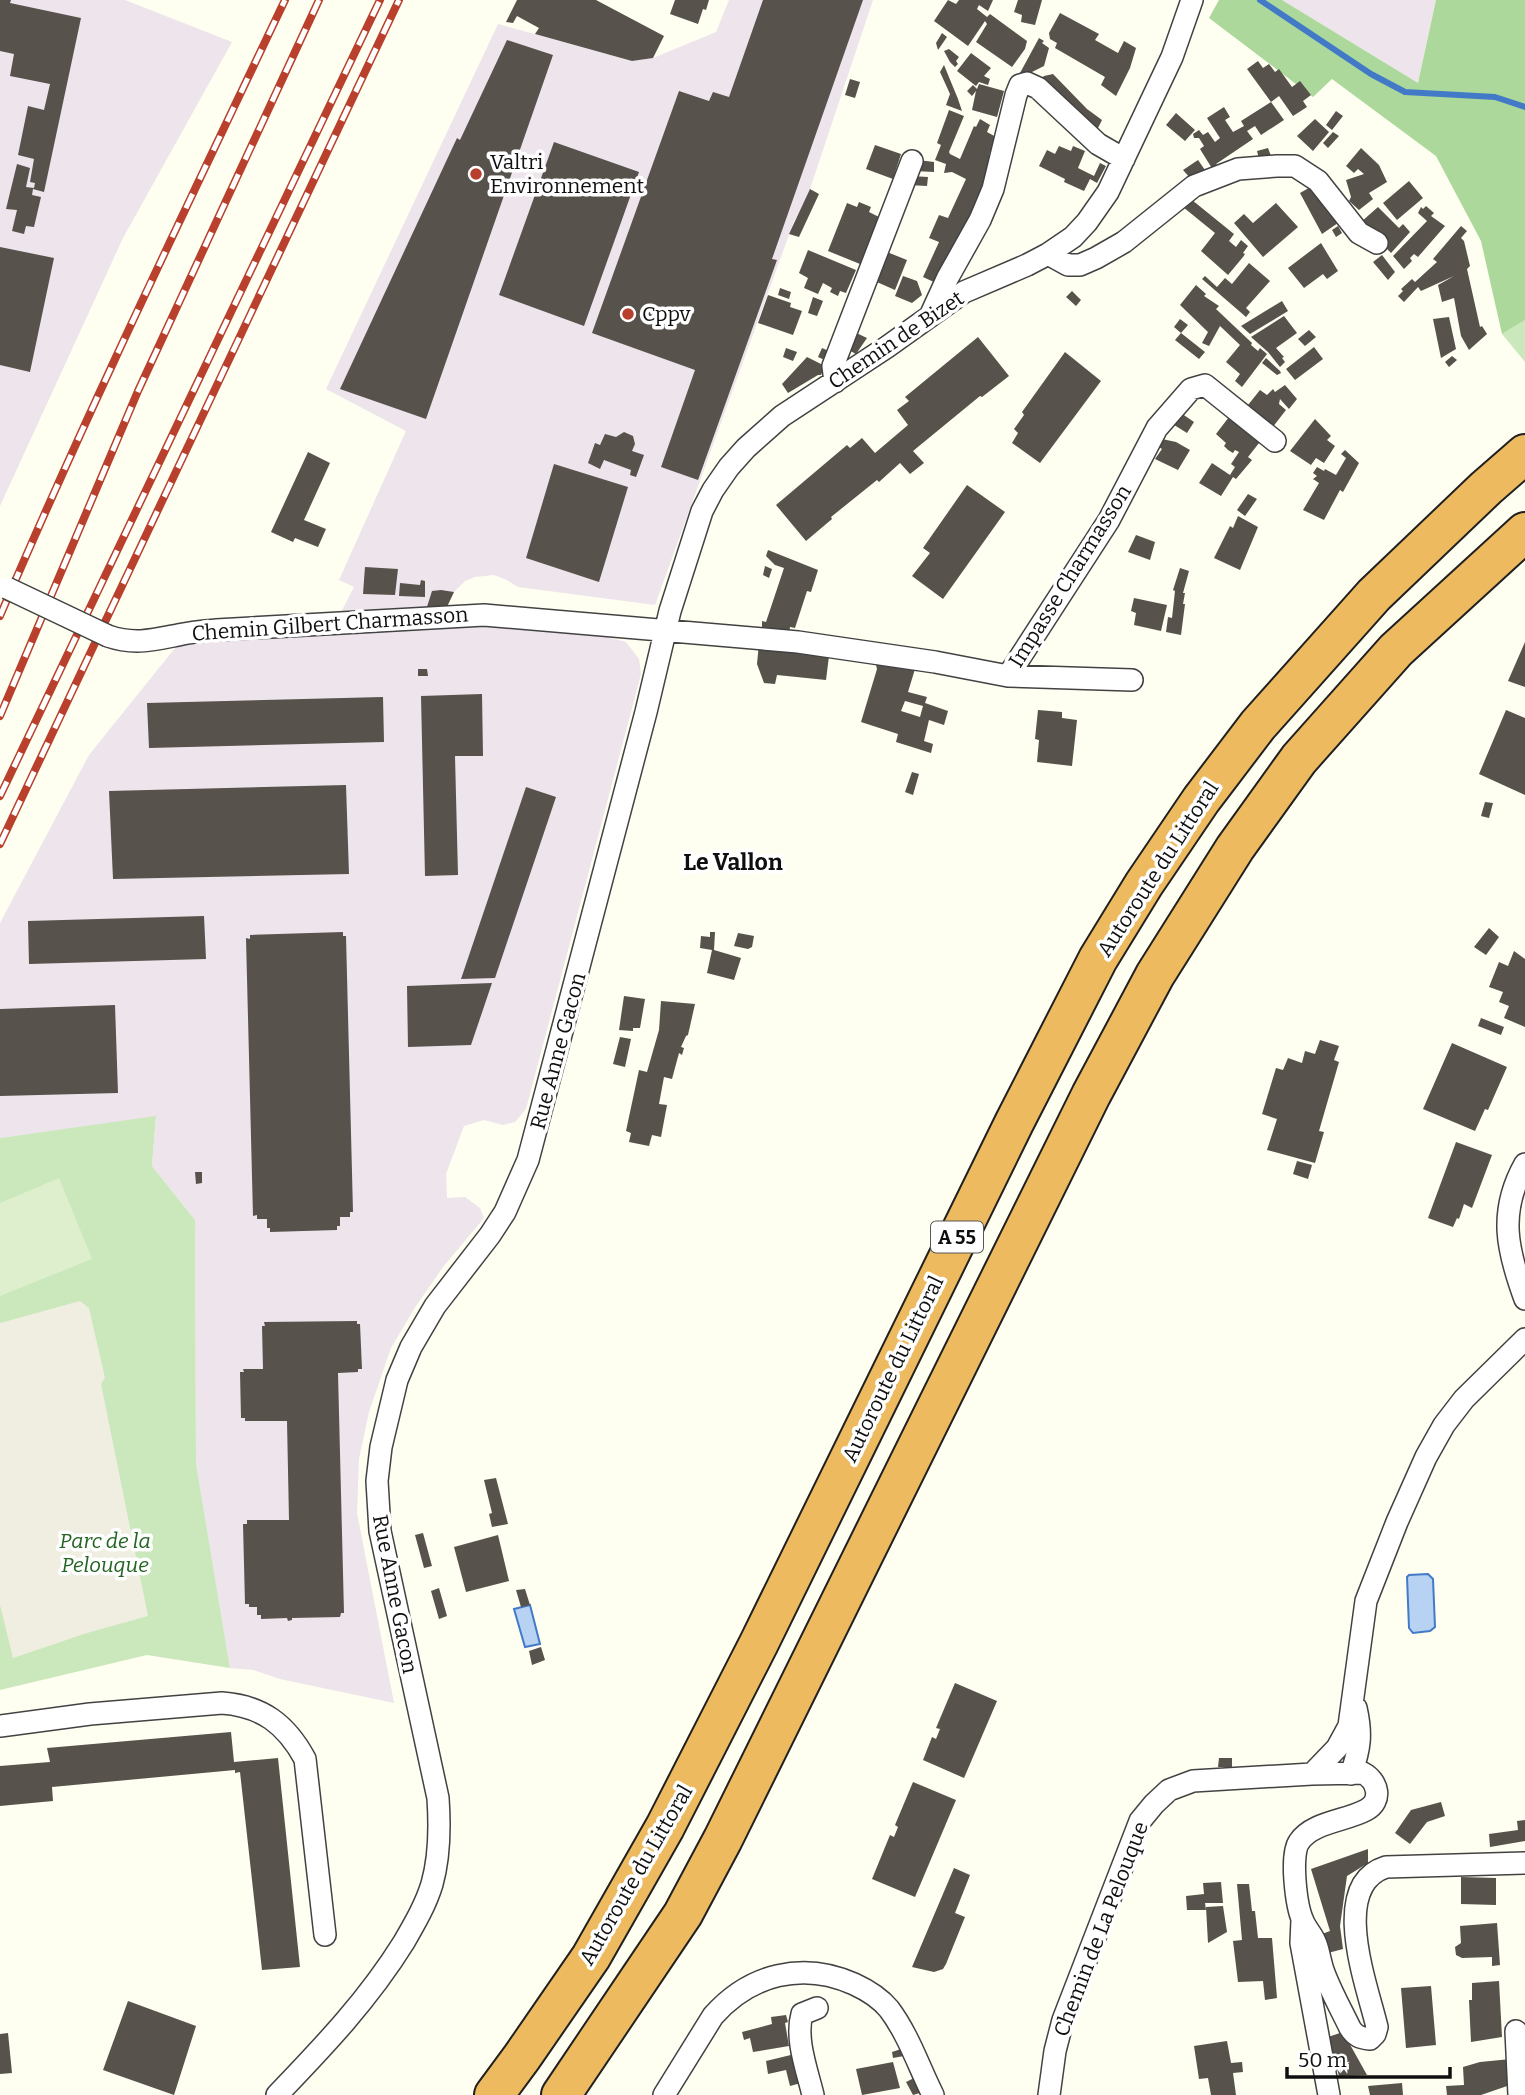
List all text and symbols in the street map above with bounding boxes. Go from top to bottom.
place label: Valtri Environnement [490,149,645,199]
marker: Valtri Environnement [468,166,484,182]
street label: Chemin de Bizet [823,285,969,395]
place label: Cppv [642,301,692,327]
marker: Cppv [620,306,636,322]
street label: Impasse Charmasson [1003,480,1137,672]
street label: Chemin Gilbert Charmasson [191,601,469,647]
street label: Autoroute du Littoral [1092,776,1224,962]
district label: Le Vallon [683,848,783,876]
street label: Rue Anne Gacon [525,970,591,1132]
road number: A 55 [931,1222,983,1252]
street label: Autoroute du Littoral [837,1272,949,1466]
street label: Rue Anne Gacon [367,1512,423,1676]
park label: Parc de la Pelouque [59,1528,151,1578]
street label: Autoroute du Littoral [574,1780,698,1970]
street label: Chemin de La Pelouque [1048,1818,1154,2040]
scale bar [1287,2036,1450,2080]
text: 50 m [1298,2047,1347,2073]

